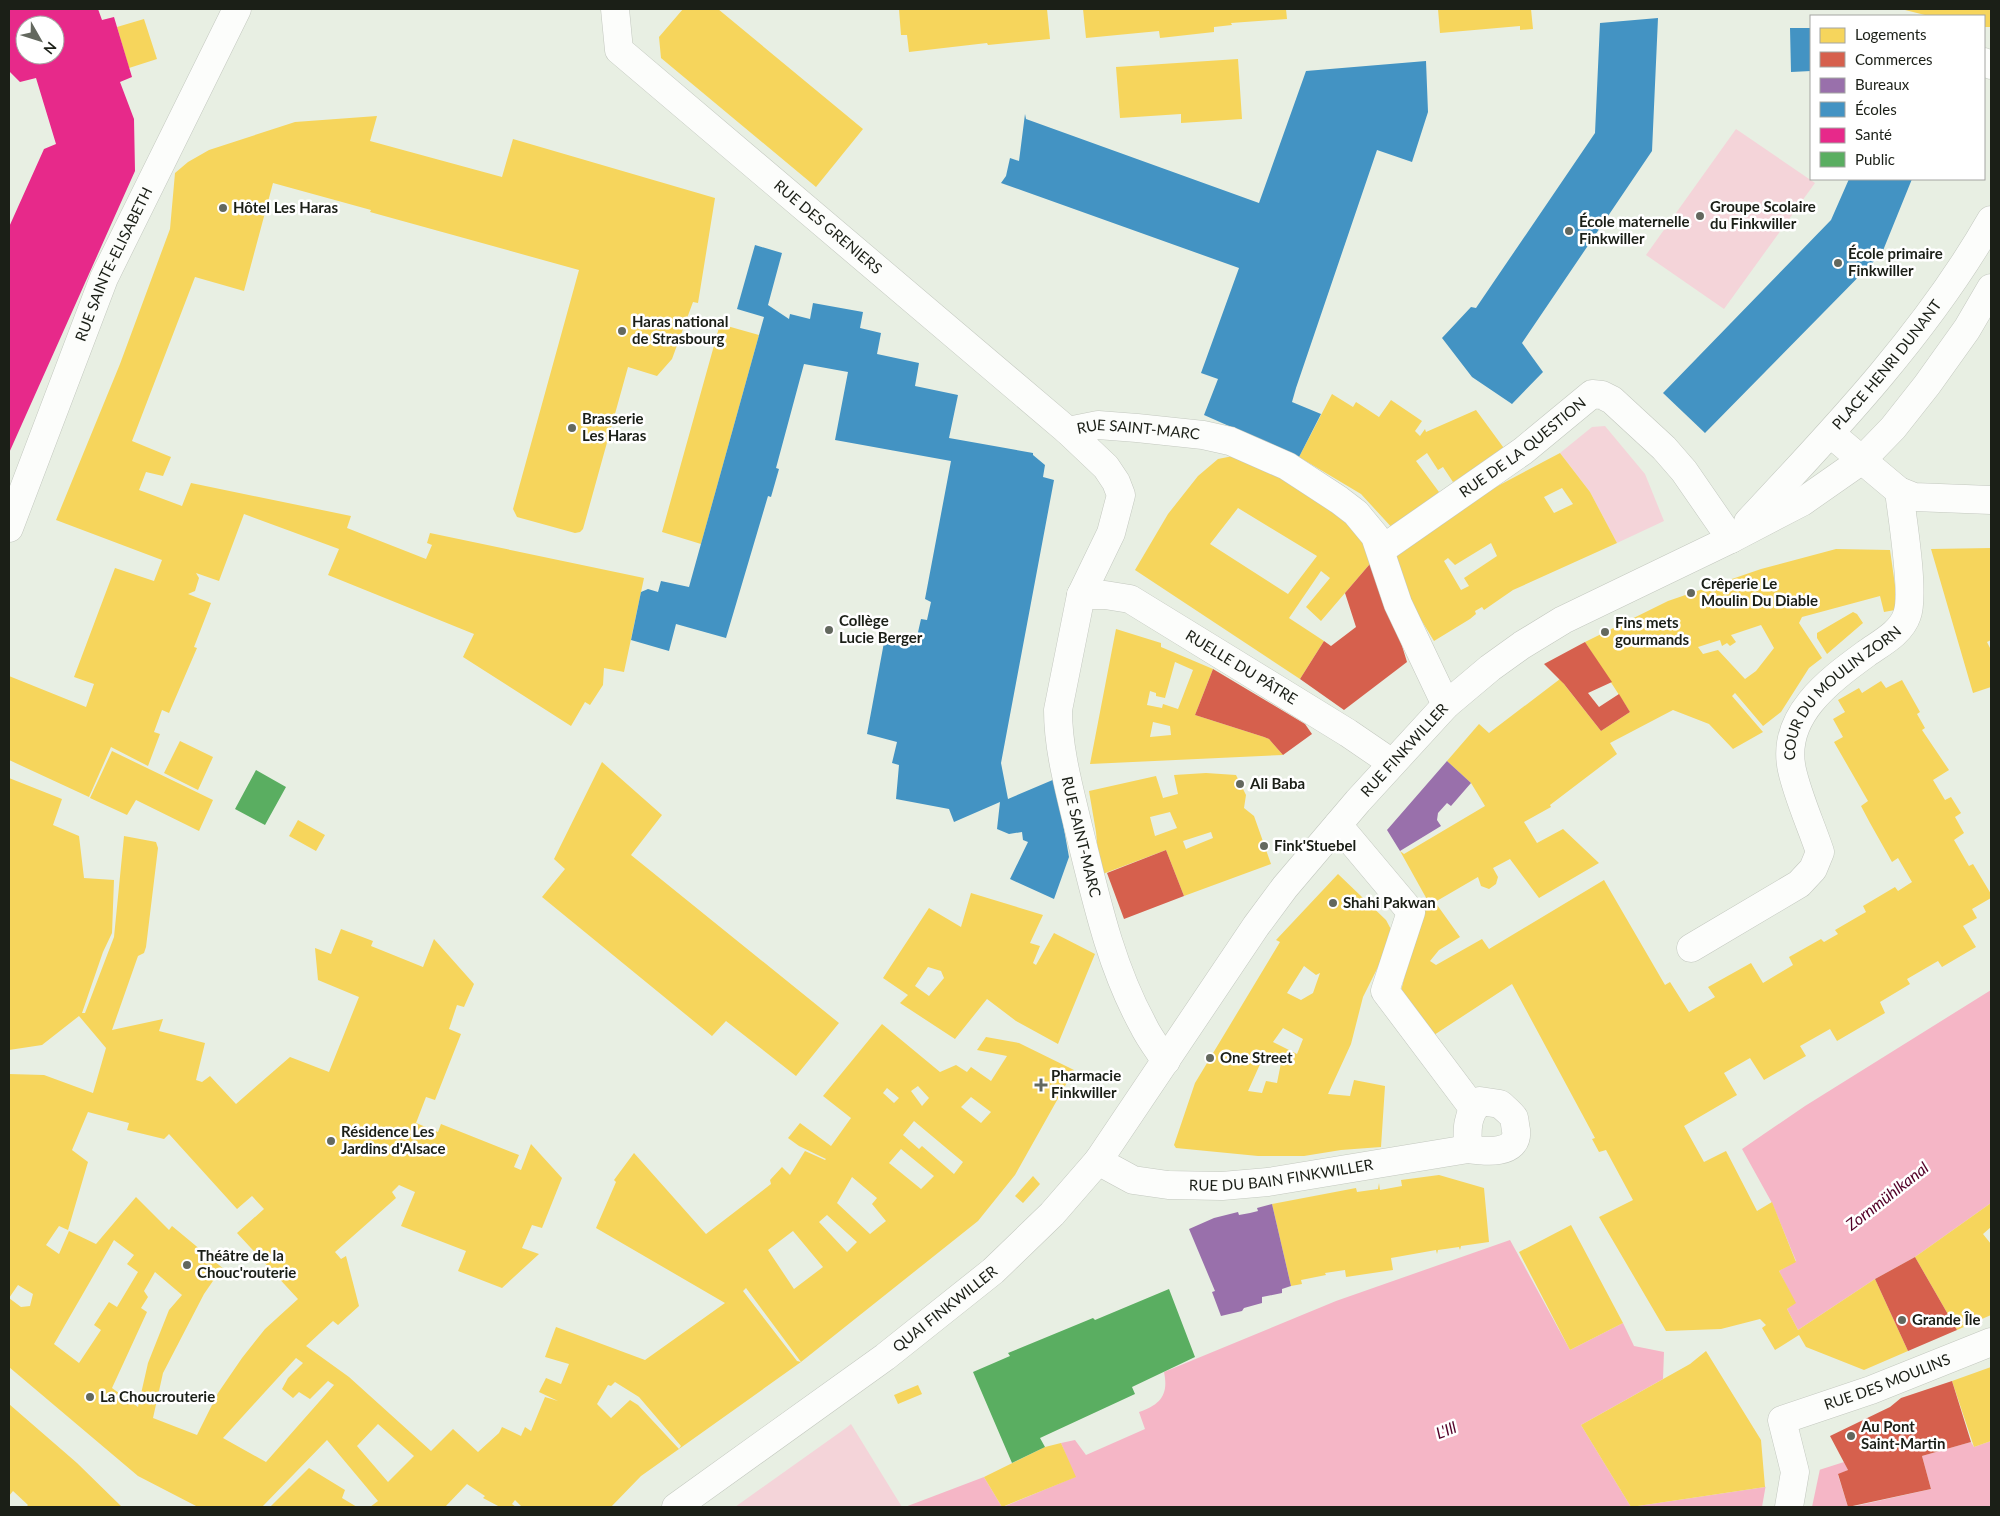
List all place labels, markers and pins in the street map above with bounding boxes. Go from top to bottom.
place label: Groupe Scolaire du Finkwiller [1710,197,1816,232]
place label: Hôtel Les Haras [233,198,338,216]
marker: Hôtel Les Haras [217,202,229,214]
marker: Groupe Scolaire du Finkwiller [1694,210,1706,222]
place label: École maternelle Finkwiller [1579,212,1690,247]
marker: École maternelle Finkwiller [1563,225,1575,237]
place label: École primaire Finkwiller [1848,244,1943,279]
marker: École primaire Finkwiller [1832,257,1844,269]
place label: Haras national de Strasbourg [632,312,728,347]
marker: Haras national de Strasbourg [616,325,628,337]
place label: Brasserie Les Haras [582,409,647,444]
marker: Brasserie Les Haras [566,422,578,434]
place label: Crêperie Le Moulin Du Diable [1701,574,1818,609]
marker: Crêperie Le Moulin Du Diable [1685,587,1697,599]
place label: Collège Lucie Berger [839,611,923,646]
place label: Fins mets gourmands [1615,613,1690,648]
marker: Collège Lucie Berger [823,624,835,636]
marker: Fins mets gourmands [1599,626,1611,638]
place label: Ali Baba [1249,774,1305,792]
marker: Ali Baba [1234,778,1246,790]
place label: Fink'Stuebel [1274,836,1356,854]
marker: Fink'Stuebel [1258,840,1270,852]
place label: Shahi Pakwan [1343,893,1436,911]
marker: Shahi Pakwan [1327,897,1339,909]
place label: One Street [1220,1048,1293,1066]
marker: One Street [1204,1052,1216,1064]
place label: Pharmacie Finkwiller [1051,1066,1121,1101]
marker: Pharmacie Finkwiller [1035,1079,1047,1091]
place label: Résidence Les Jardins d'Alsace [341,1122,445,1157]
marker: Résidence Les Jardins d'Alsace [325,1135,337,1147]
place label: Théâtre de la Chouc'routerie [197,1246,296,1281]
marker: Théâtre de la Chouc'routerie [181,1259,193,1271]
place label: Grande Île [1912,1310,1981,1328]
marker: Grande Île [1896,1314,1908,1326]
place label: La Choucrouterie [100,1387,215,1405]
marker: La Choucrouterie [84,1391,96,1403]
place label: Au Pont Saint-Martin [1860,1417,1945,1452]
marker: Au Pont Saint-Martin [1845,1430,1857,1442]

